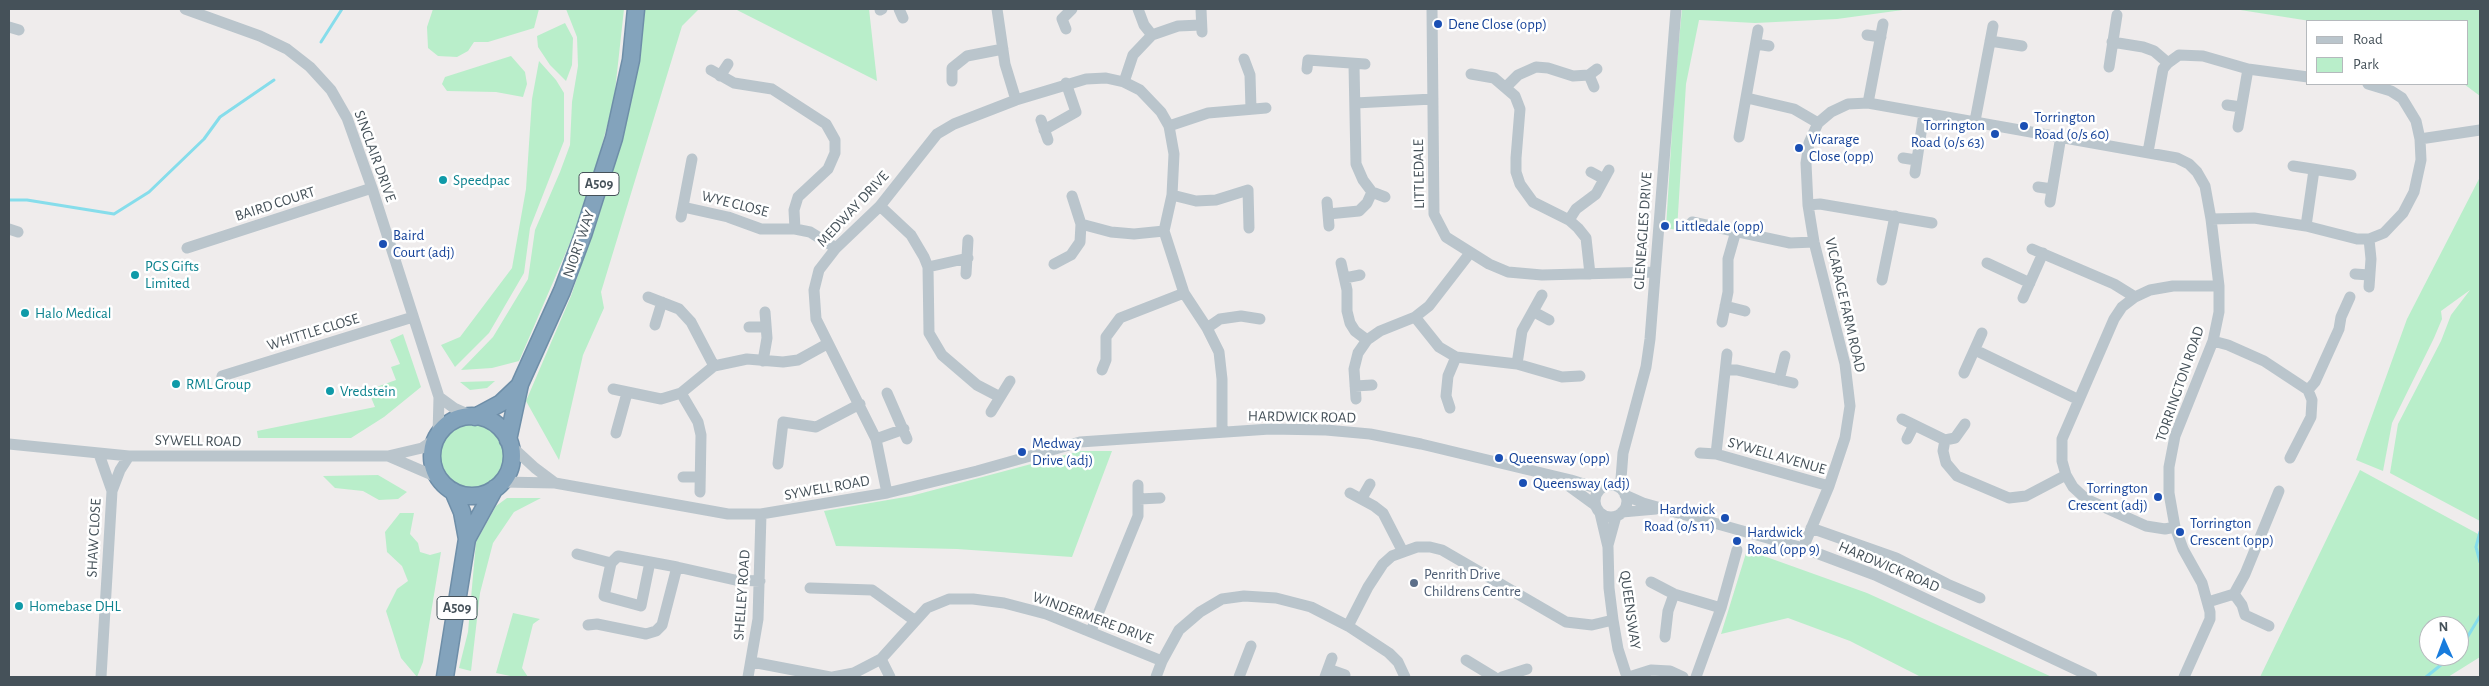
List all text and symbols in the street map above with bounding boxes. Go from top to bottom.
place label: Dene Close (opp) [1448,15,1547,33]
marker: Dene Close (opp) [1432,18,1444,30]
legend [2306,20,2469,85]
text: Road [2353,32,2383,47]
text: Park [2353,57,2379,72]
street label: SINCLAIR DRIVE [350,108,400,204]
place label: Torrington Road (o/s 60) [2034,108,2110,143]
place label: Torrington Road (o/s 63) [1911,116,1985,151]
marker: Torrington Road (o/s 60) [2018,120,2030,132]
marker: Torrington Road (o/s 63) [1989,128,2001,140]
place label: Vicarage Close (opp) [1809,130,1874,165]
street label: LITTLEDALE [1409,139,1429,209]
marker: Vicarage Close (opp) [1793,142,1805,154]
street label: MEDWAY DRIVE [813,167,893,251]
place label: Speedpac [453,171,510,189]
road number: A509 [579,172,619,195]
street label: GLENEAGLES DRIVE [1630,172,1656,290]
marker: Speedpac [437,174,449,186]
street label: BAIRD COURT [233,183,317,225]
street label: WYE CLOSE [700,187,770,221]
street label: NIORT WAY [559,208,599,280]
place label: Littledale (opp) [1675,217,1764,235]
marker: Littledale (opp) [1659,220,1671,232]
place label: Baird Court (adj) [393,226,455,261]
street label: VICARAGE FARM ROAD [1821,236,1869,374]
marker: Baird Court (adj) [377,238,389,250]
place label: PGS Gifts Limited [145,257,199,292]
marker: PGS Gifts Limited [129,269,141,281]
place label: Halo Medical [35,304,112,322]
marker: Halo Medical [19,307,31,319]
street label: WHITTLE CLOSE [265,309,361,355]
street label: TORRINGTON ROAD [2152,324,2208,444]
place label: RML Group [186,375,251,393]
marker: RML Group [170,378,182,390]
place label: Vredstein [340,382,396,400]
marker: Vredstein [324,385,336,397]
street label: HARDWICK ROAD [1248,407,1356,427]
street label: SYWELL ROAD [155,431,241,451]
street label: SYWELL AVENUE [1726,433,1828,479]
place label: Medway Drive (adj) [1032,434,1093,469]
marker: Medway Drive (adj) [1016,446,1028,458]
place label: Queensway (opp) [1509,449,1610,467]
marker: Queensway (opp) [1493,452,1505,464]
street label: SYWELL ROAD [783,472,871,504]
place label: Queensway (adj) [1533,474,1630,492]
marker: Queensway (adj) [1517,477,1529,489]
place label: Torrington Crescent (adj) [2068,479,2148,514]
marker: Torrington Crescent (adj) [2152,491,2164,503]
street label: SHAW CLOSE [83,498,105,578]
place label: Hardwick Road (o/s 11) [1644,500,1715,535]
marker: Hardwick Road (o/s 11) [1719,512,1731,524]
place label: Torrington Crescent (opp) [2190,514,2274,549]
place label: Hardwick Road (opp 9) [1747,523,1820,558]
marker: Torrington Crescent (opp) [2174,526,2186,538]
marker: Hardwick Road (opp 9) [1731,535,1743,547]
street label: HARDWICK ROAD [1836,538,1942,596]
street label: SHELLEY ROAD [730,549,754,641]
place label: Penrith Drive Childrens Centre [1424,565,1521,600]
street label: QUEENSWAY [1616,569,1644,651]
marker: Penrith Drive Childrens Centre [1408,577,1420,589]
street label: WINDERMERE DRIVE [1030,588,1156,648]
road number: A509 [437,596,477,620]
place label: Homebase DHL [29,597,121,615]
marker: Homebase DHL [13,600,25,612]
north arrow [2419,616,2469,666]
text: N [2438,620,2449,634]

